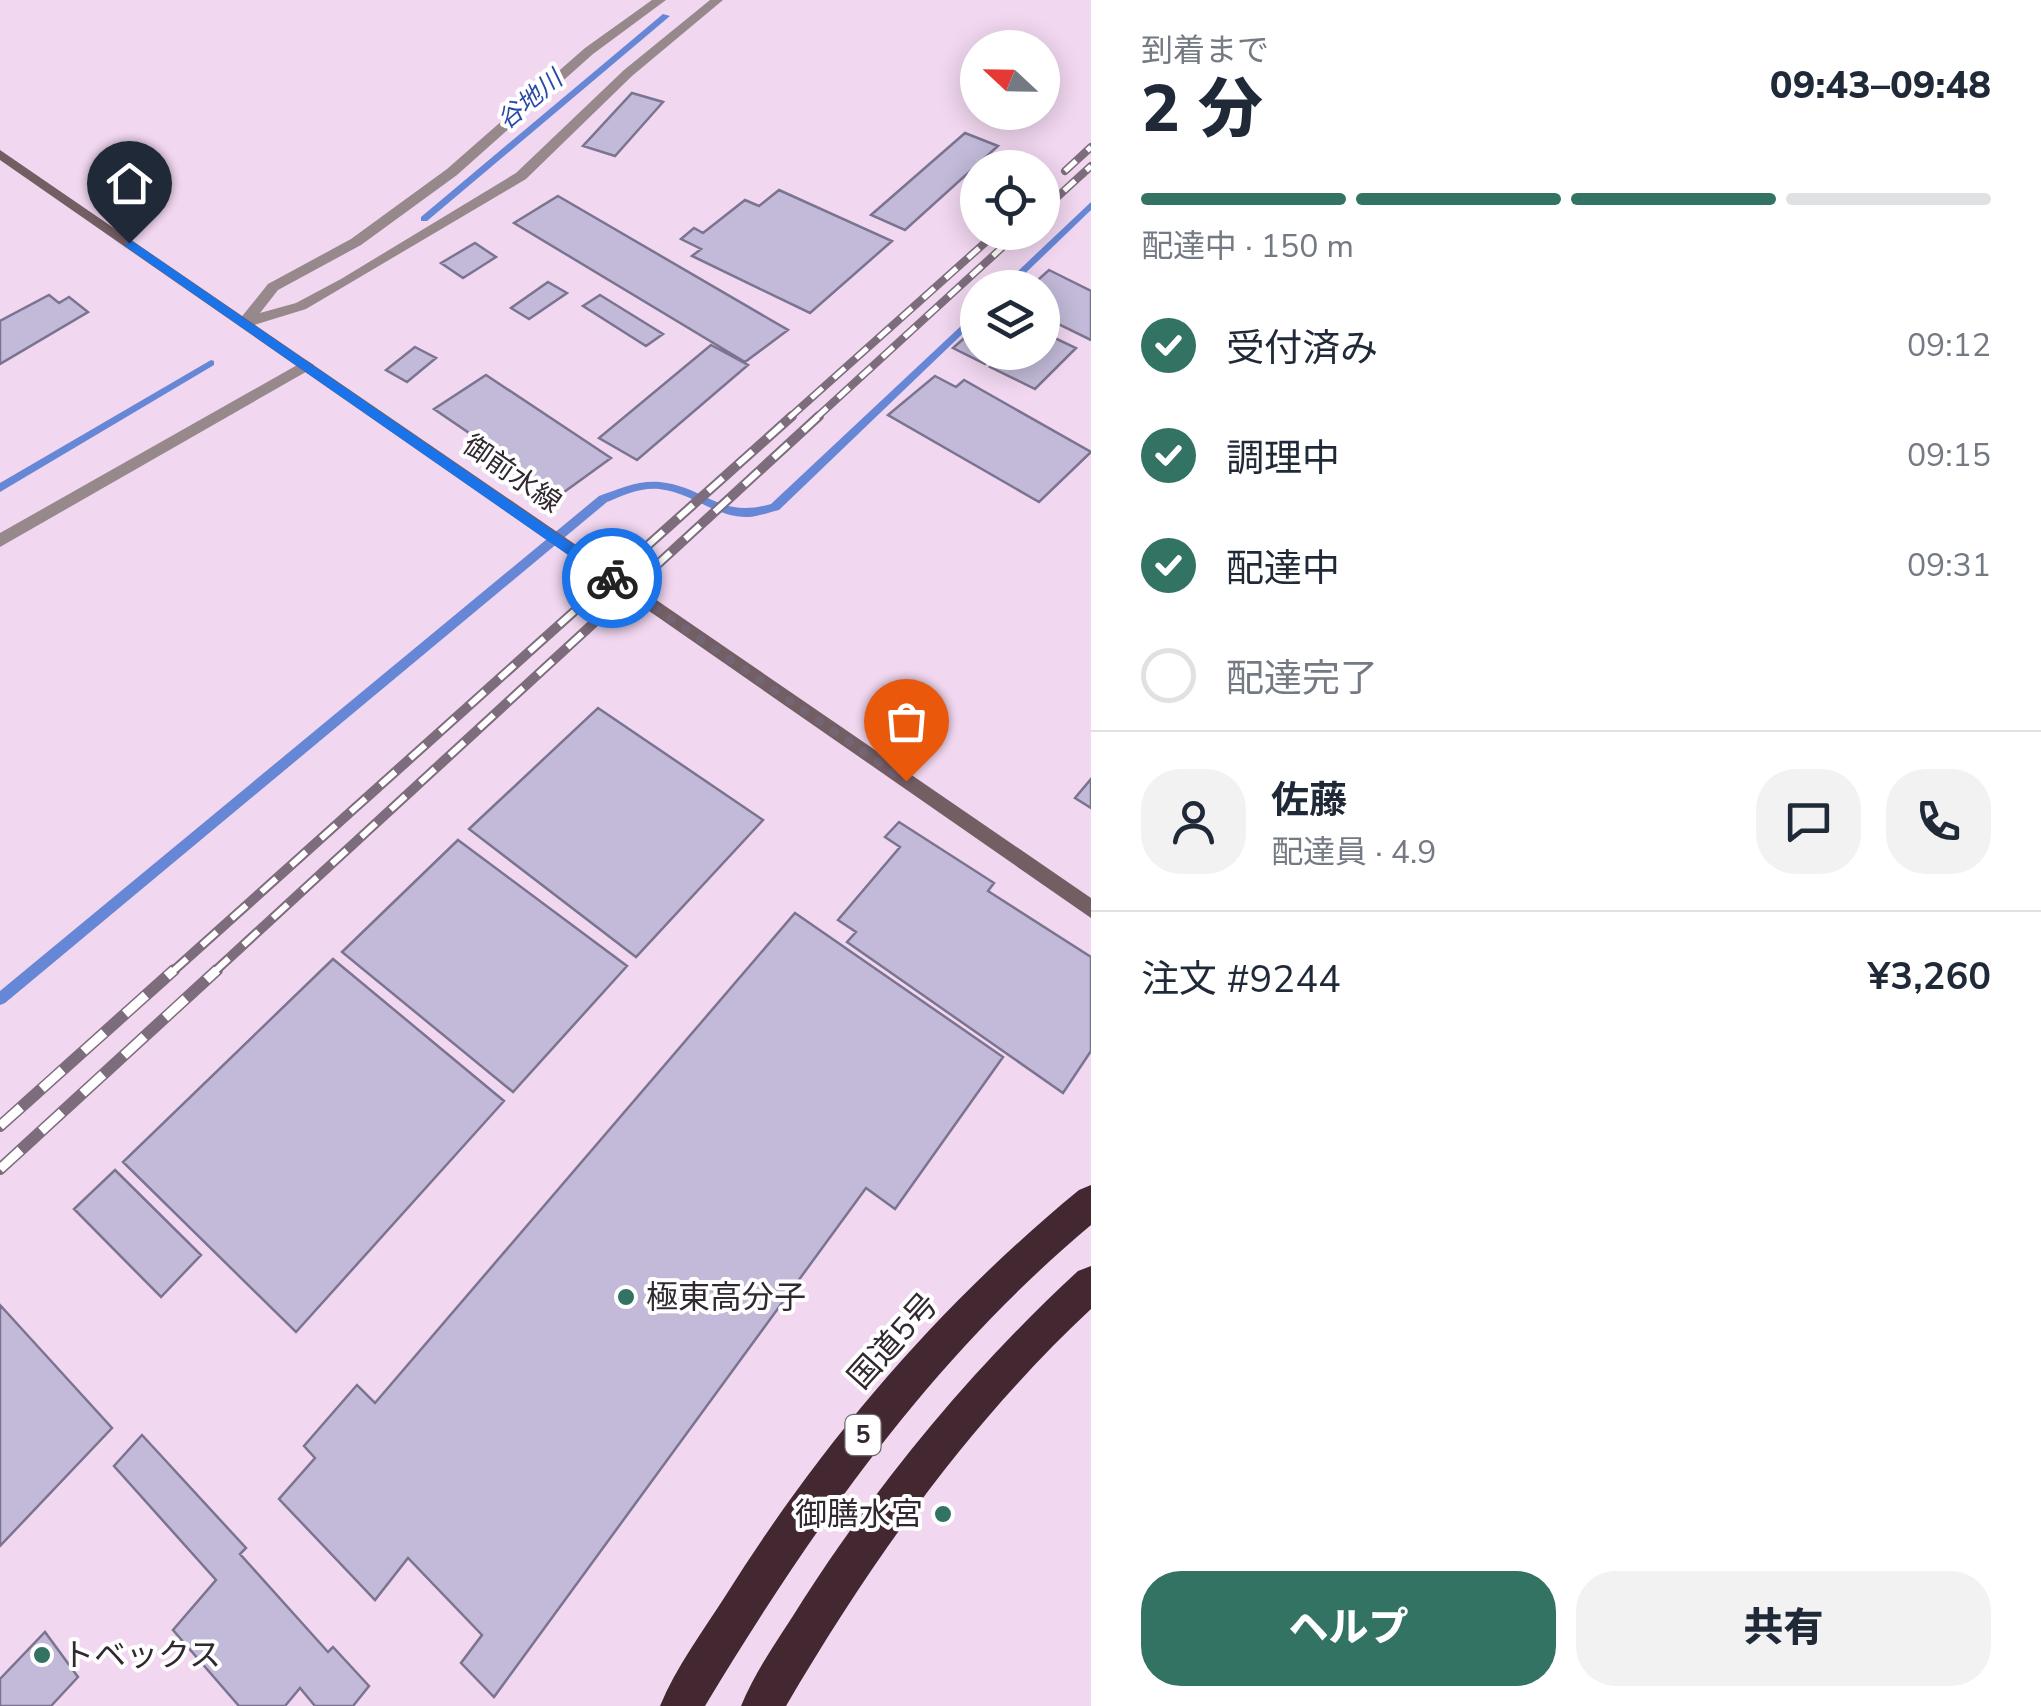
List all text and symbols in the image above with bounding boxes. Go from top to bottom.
text: 到着まで [1141,29,1269,72]
north arrow [960,30,1060,130]
map controls [960,30,1060,370]
text: 09:43–09:48 [1770,60,1991,111]
water label: 谷地川 [490,61,572,137]
text: 2 分 [1141,65,1263,154]
pin [87,141,172,244]
button: locate [960,150,1060,250]
icon: home [102,156,157,211]
text: 配達中 · 150 m [1141,225,1354,268]
button: layers [960,270,1060,370]
icon: check [1141,318,1196,373]
text: 受付済み [1226,323,1378,374]
text: 09:12 [1907,324,1991,367]
street label: 御前水線 [455,426,569,522]
icon: check [1141,428,1196,483]
text: 調理中 [1226,433,1340,484]
text: 09:15 [1907,434,1991,477]
courier [562,528,662,628]
icon: check [1141,538,1196,593]
text: 配達中 [1226,543,1340,594]
text: 09:31 [1907,544,1991,587]
icon: bike [585,551,640,606]
text: 配達完了 [1226,653,1378,704]
pin [864,679,949,782]
icon: bag [879,694,934,749]
button: person [1141,769,1246,874]
button: chat [1756,769,1861,874]
button: phone [1886,769,1991,874]
text: 佐藤 [1271,775,1347,826]
text: 配達員 · 4.9 [1271,831,1436,874]
text: ¥3,260 [1868,951,1991,1002]
text: 注文 #9244 [1141,954,1341,1005]
place label: 極東高分子 [646,1276,806,1319]
street label: 国道5号 [838,1284,948,1398]
marker: 極東高分子 [615,1286,637,1308]
road number: 5 [846,1415,880,1455]
place label: 御膳水宮 [795,1493,923,1536]
marker: 御膳水宮 [932,1503,954,1525]
button: ヘルプ [1141,1571,1556,1686]
button: 共有 [1576,1571,1991,1686]
place label: トベックス [62,1634,221,1677]
marker: トベックス [31,1644,53,1666]

